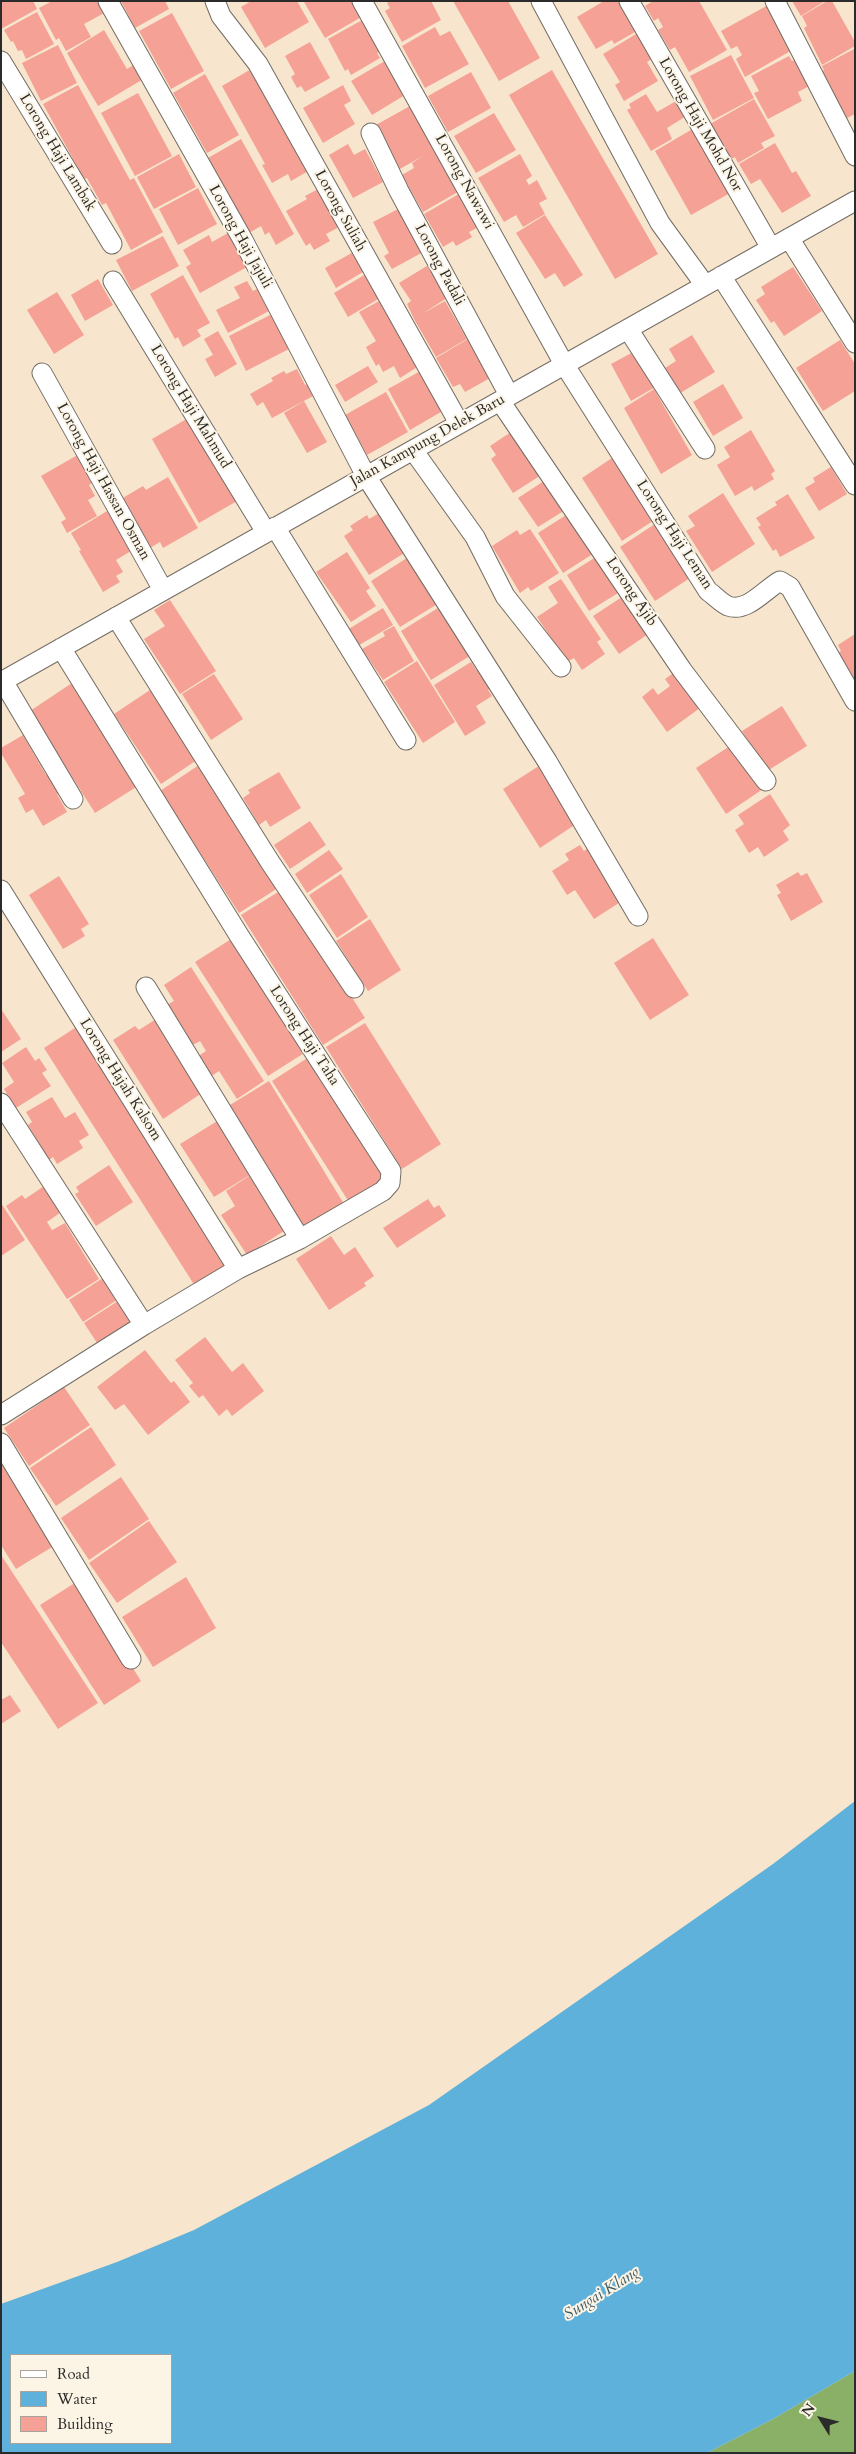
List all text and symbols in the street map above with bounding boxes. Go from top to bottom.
street label: Lorong Haji Mohd Nor [654,55,746,195]
street label: Lorong Haji Lambak [15,91,99,215]
street label: Lorong Nawawi [430,131,498,233]
street label: Lorong Suliah [310,167,370,255]
street label: Lorong Haji Jajuli [204,182,276,292]
street label: Lorong Padali [410,221,468,309]
street label: Lorong Haji Mahmud [146,342,234,472]
street label: Jalan Kampung Delek Baru [348,391,508,491]
street label: Lorong Haji Hassan Osman [52,400,154,564]
street label: Lorong Haji Leman [632,477,716,593]
street label: Lorong Ajib [601,554,661,630]
street label: Lorong Haji Taha [265,983,343,1089]
street label: Lorong Hajah Kalsom [75,1015,165,1145]
water label: Sungai Klang [560,2263,644,2325]
legend [10,2354,172,2444]
text: Road [57,2364,90,2384]
text: Water [57,2389,97,2409]
north arrow [796,2394,846,2444]
text: N [797,2399,820,2420]
text: Building [57,2414,113,2434]

